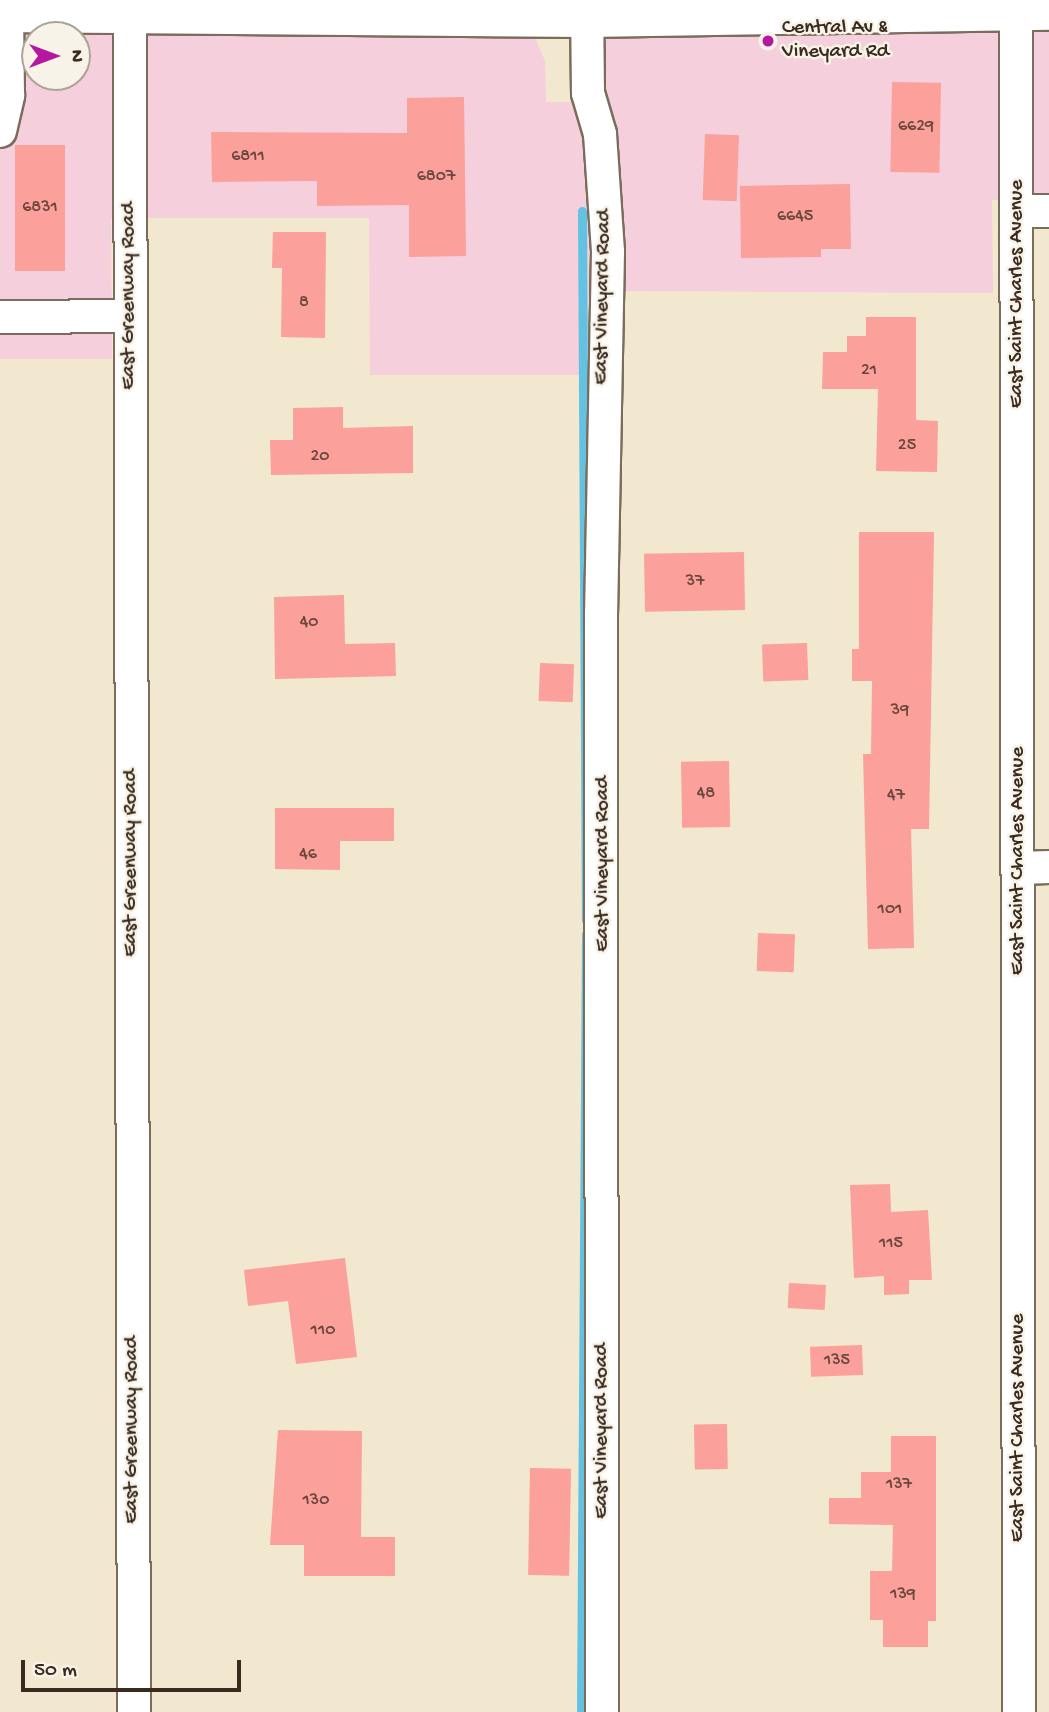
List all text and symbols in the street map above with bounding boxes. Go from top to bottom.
place label: Central Av & Vineyard Rd [782,16,889,66]
north arrow [21,21,91,91]
marker: Central Av & Vineyard Rd [760,33,776,49]
text: N [64,50,87,62]
house number: 6629 [898,116,934,138]
house number: 6811 [231,146,265,168]
house number: 6807 [417,166,455,188]
street label: East Saint Charles Avenue [1005,180,1031,408]
house number: 6831 [22,197,58,219]
street label: East Greenway Road [117,202,143,390]
house number: 6645 [777,206,813,228]
street label: East Vineyard Road [590,209,618,385]
house number: 8 [299,292,309,314]
house number: 21 [861,360,877,382]
house number: 25 [898,435,916,457]
house number: 20 [310,446,330,468]
house number: 37 [686,571,704,593]
house number: 40 [300,612,318,634]
house number: 39 [891,700,909,722]
street label: East Saint Charles Avenue [1006,747,1032,975]
street label: East Greenway Road [119,769,145,957]
street label: East Vineyard Road [591,776,617,952]
house number: 48 [697,783,715,805]
house number: 47 [887,785,905,807]
house number: 46 [299,844,317,866]
house number: 101 [878,899,902,921]
house number: 115 [879,1233,903,1255]
street label: East Saint Charles Avenue [1006,1314,1032,1542]
house number: 110 [311,1320,335,1342]
street label: East Greenway Road [120,1336,146,1524]
street label: East Vineyard Road [590,1343,616,1519]
house number: 135 [824,1350,850,1372]
house number: 137 [886,1474,912,1496]
house number: 130 [303,1490,329,1512]
house number: 139 [890,1584,916,1606]
scale bar [24,1646,245,1690]
text: 50 m [34,1659,77,1684]

